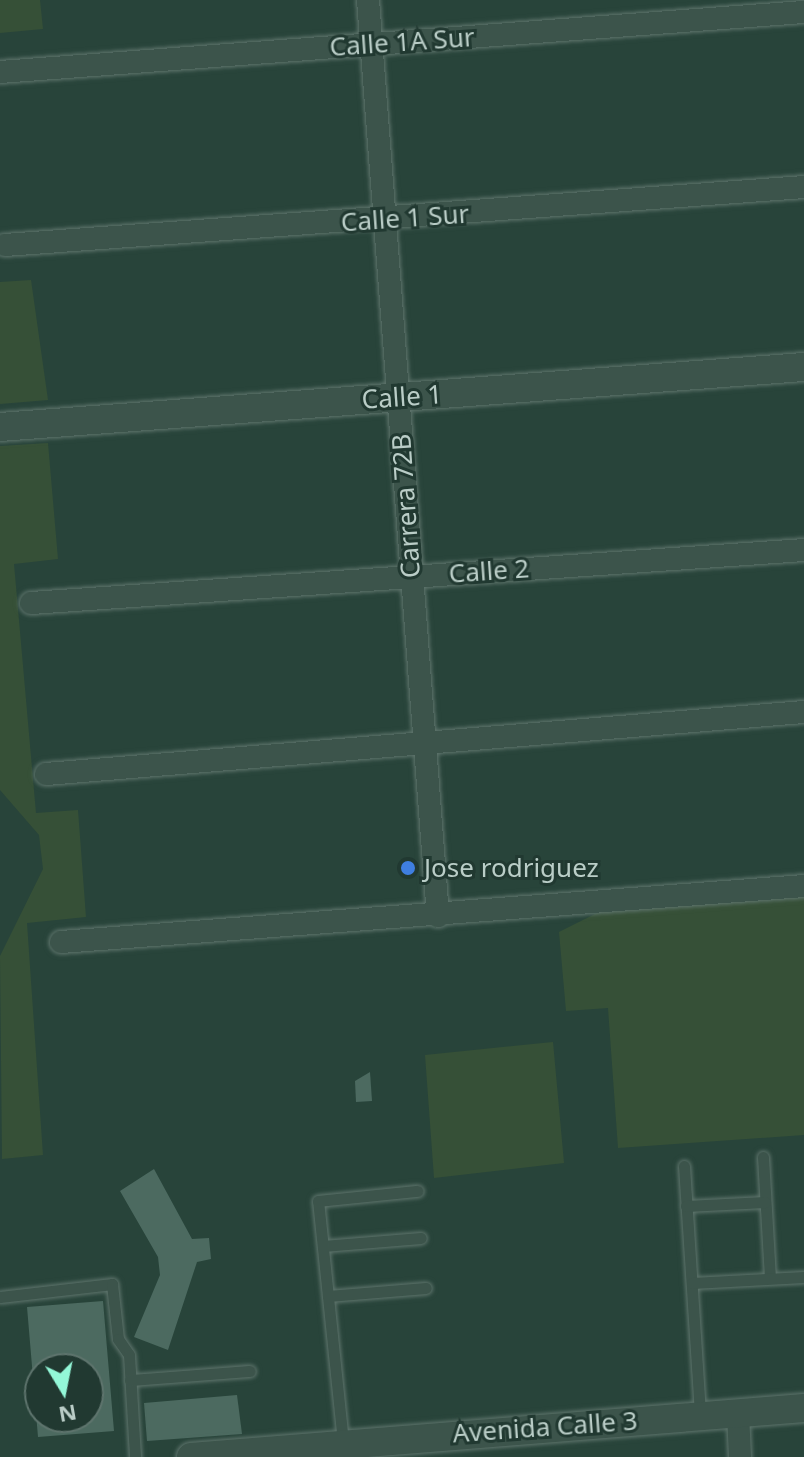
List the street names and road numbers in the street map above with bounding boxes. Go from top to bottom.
street label: Calle 1A Sur [328,21,476,63]
street label: Calle 1 Sur [340,198,470,238]
street label: Calle 1 [361,379,443,415]
street label: Carrera 72B [385,433,427,579]
street label: Calle 2 [448,553,530,589]
street label: Avenida Calle 3 [451,1405,639,1449]

